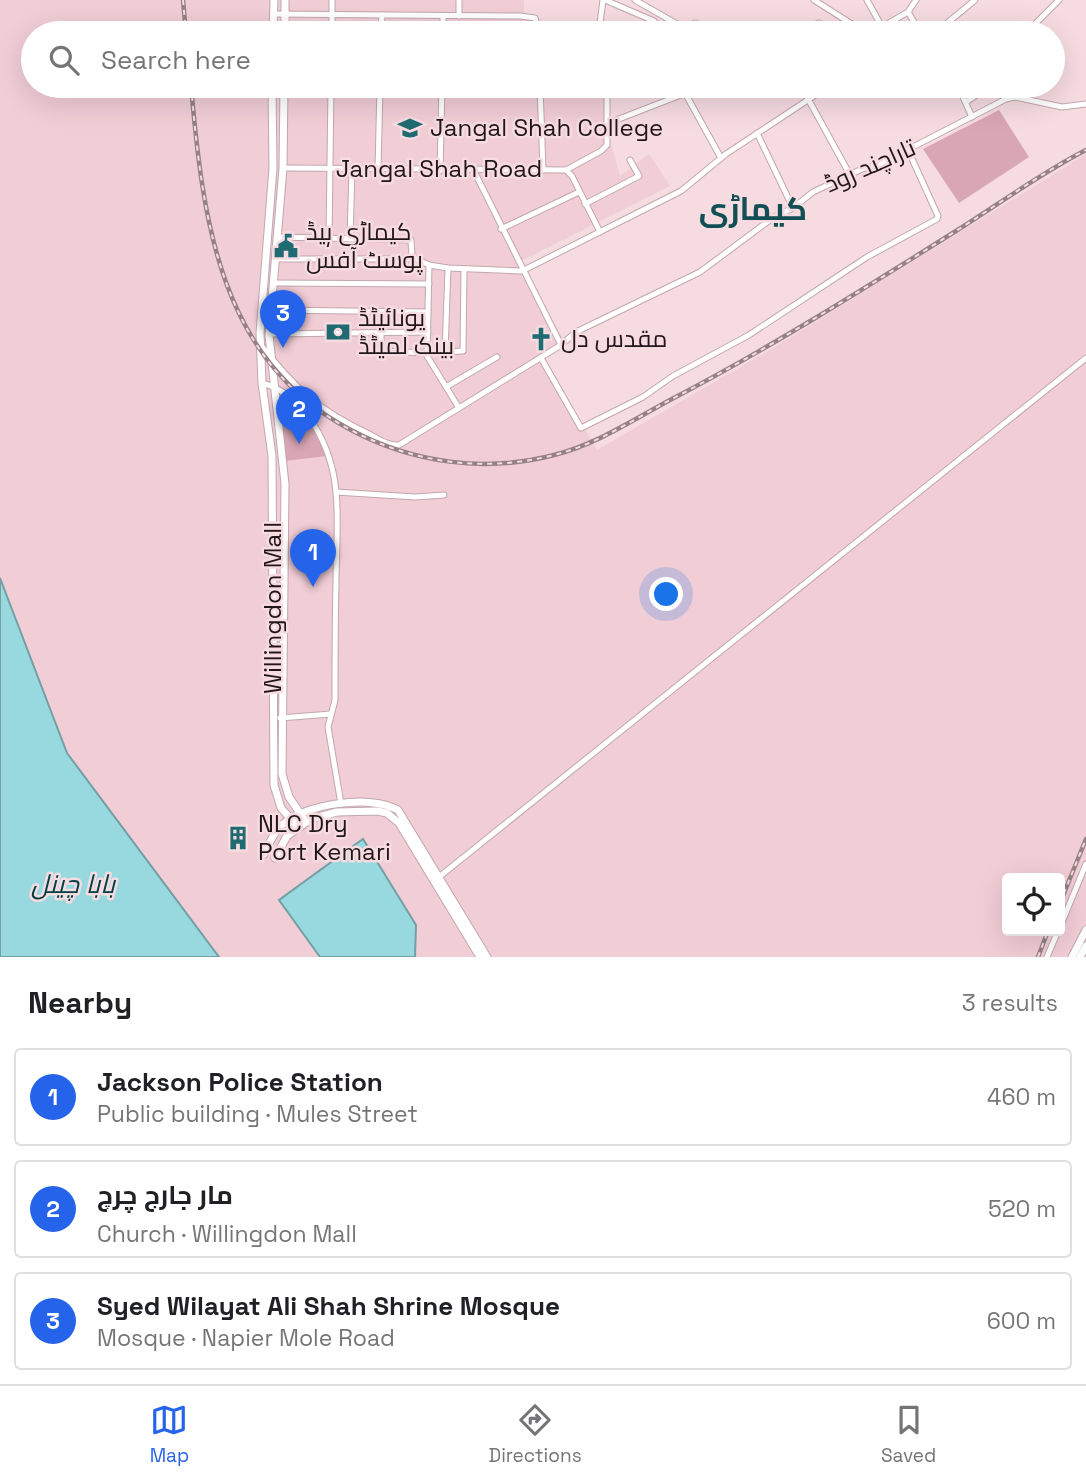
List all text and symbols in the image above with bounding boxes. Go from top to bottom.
search box [21,21,1065,98]
icon: search [45,41,83,79]
text: Search here [101,43,251,77]
place label: Jangal Shah College [430,112,663,143]
school or university icon: Jangal Shah College [396,114,424,142]
street label: تاراچند روڈ [819,131,921,200]
street label: Jangal Shah Road [336,153,542,184]
district label: کیماڑی [699,189,807,229]
place label: کیماڑی ہیڈ پوسٹ آفس [306,216,423,276]
public building icon: کیماڑی ہیڈ پوسٹ آفس [272,232,300,260]
pin: 3 [260,290,306,348]
place label: یونائیٹڈ بینک لمیٹڈ [358,302,454,361]
bank icon: یونائیٹڈ بینک لمیٹڈ [324,318,352,346]
place label: مقدس دل [561,323,667,354]
church icon: مقدس دل [527,325,555,353]
pin: 2 [276,386,322,444]
street label: Willingdon Mall [257,522,288,694]
pin: 1 [290,529,336,587]
your location [649,577,683,611]
place label: NLC Dry Port Kemari [258,808,391,867]
building icon: NLC Dry Port Kemari [224,824,252,852]
water label: بابا چینل [31,867,117,901]
map controls [1002,873,1065,936]
button: locate [1002,873,1065,936]
text: Nearby [28,983,132,1022]
text: 3 results [962,988,1058,1018]
text: Jackson Police Station [97,1065,383,1099]
text: 1 [48,1082,58,1112]
text: 460 m [987,1082,1056,1112]
text: Public building · Mules Street [97,1099,418,1129]
text: مار جارج چرچ [97,1178,233,1212]
text: 2 [46,1194,60,1224]
text: 520 m [988,1194,1056,1224]
text: Church · Willingdon Mall [97,1219,357,1249]
text: Syed Wilayat Ali Shah Shrine Mosque [97,1289,560,1323]
text: 3 [46,1306,60,1336]
text: 600 m [987,1306,1056,1336]
text: Mosque · Napier Mole Road [97,1323,395,1353]
tab: Map [150,1401,189,1468]
tab: Directions [489,1401,582,1468]
tab: Saved [881,1401,936,1468]

